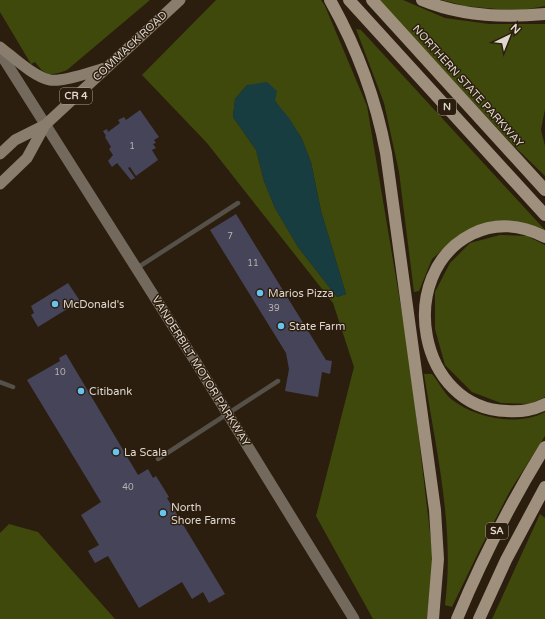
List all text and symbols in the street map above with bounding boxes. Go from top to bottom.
street label: COMMACK ROAD [90,8,170,84]
north arrow [489,16,529,56]
street label: NORTHERN STATE PARKWAY [410,22,526,150]
road number: CR 4 [60,88,92,104]
road number: N [438,99,456,115]
house number: 1 [129,141,135,152]
house number: 7 [227,231,233,242]
house number: 11 [247,258,259,269]
place label: Marios Pizza [268,287,334,300]
marker: Marios Pizza [255,288,265,298]
street label: VANDERBILT MOTOR PARKWAY [149,294,253,448]
place label: McDonald's [63,298,124,311]
marker: McDonald's [50,299,60,309]
house number: 39 [268,303,280,314]
place label: State Farm [289,320,345,333]
marker: State Farm [276,321,286,331]
house number: 10 [54,367,66,378]
place label: Citibank [89,385,132,398]
marker: Citibank [76,386,86,396]
place label: La Scala [124,446,167,459]
marker: La Scala [111,447,121,457]
house number: 40 [122,482,134,493]
place label: North Shore Farms [171,501,236,527]
marker: North Shore Farms [158,508,168,518]
road number: SA [486,523,508,539]

